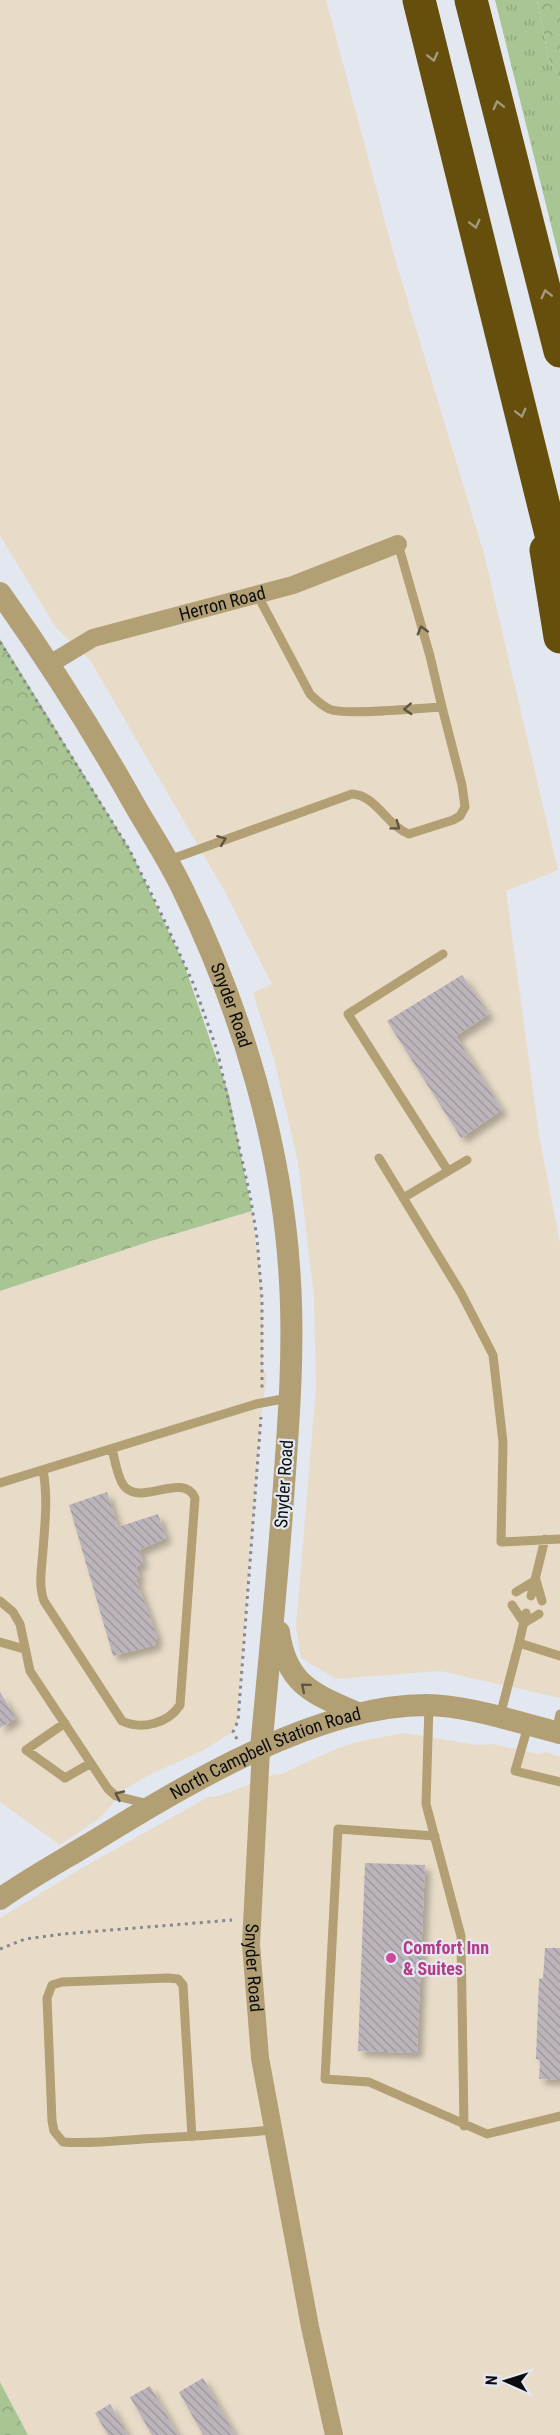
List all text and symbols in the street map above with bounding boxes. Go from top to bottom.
one-way arrow [426,51,438,62]
one-way arrow [493,100,505,111]
one-way arrow [467,219,480,229]
one-way arrow [540,289,553,299]
one-way arrow [513,408,526,418]
street label: Herron Road [177,582,268,625]
one-way arrow [417,625,430,635]
one-way arrow [403,702,412,715]
one-way arrow [390,819,401,830]
one-way arrow [215,835,226,847]
street label: Snyder Road [206,960,256,1050]
street label: Snyder Road [270,1439,297,1529]
one-way arrow [301,1683,312,1694]
street label: North Campbell Station Road [166,1703,363,1803]
one-way arrow [114,1790,125,1802]
street label: Snyder Road [241,1923,267,2013]
place label: Comfort Inn & Suites [403,1937,489,1979]
marker: Comfort Inn & Suites [384,1951,398,1965]
north arrow [476,2351,536,2411]
text: N [482,2375,501,2386]

